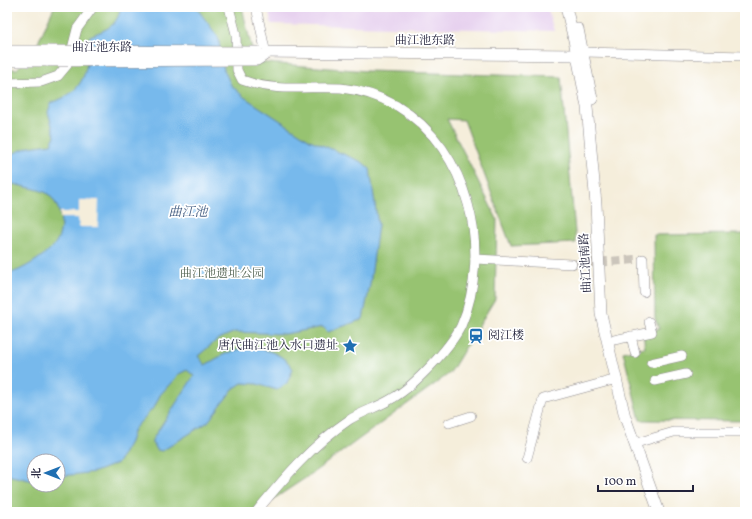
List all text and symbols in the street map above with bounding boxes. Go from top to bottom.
street label: 曲江池东路 [395,33,455,49]
street label: 曲江池东路 [72,40,132,56]
water label: 曲江池 [168,204,209,222]
street label: 曲江池南路 [576,233,596,293]
park label: 曲江池遗址公园 [180,266,264,282]
station icon: 阅江楼 [467,327,485,345]
place label: 阅江楼 [488,328,524,344]
place icon: 唐代曲江池入水口遗址 [341,337,359,355]
place label: 唐代曲江池入水口遗址 [218,338,338,354]
north arrow [26,453,66,493]
scale bar [598,467,693,493]
text: 北 [30,468,45,479]
text: 100 m [604,474,637,490]

